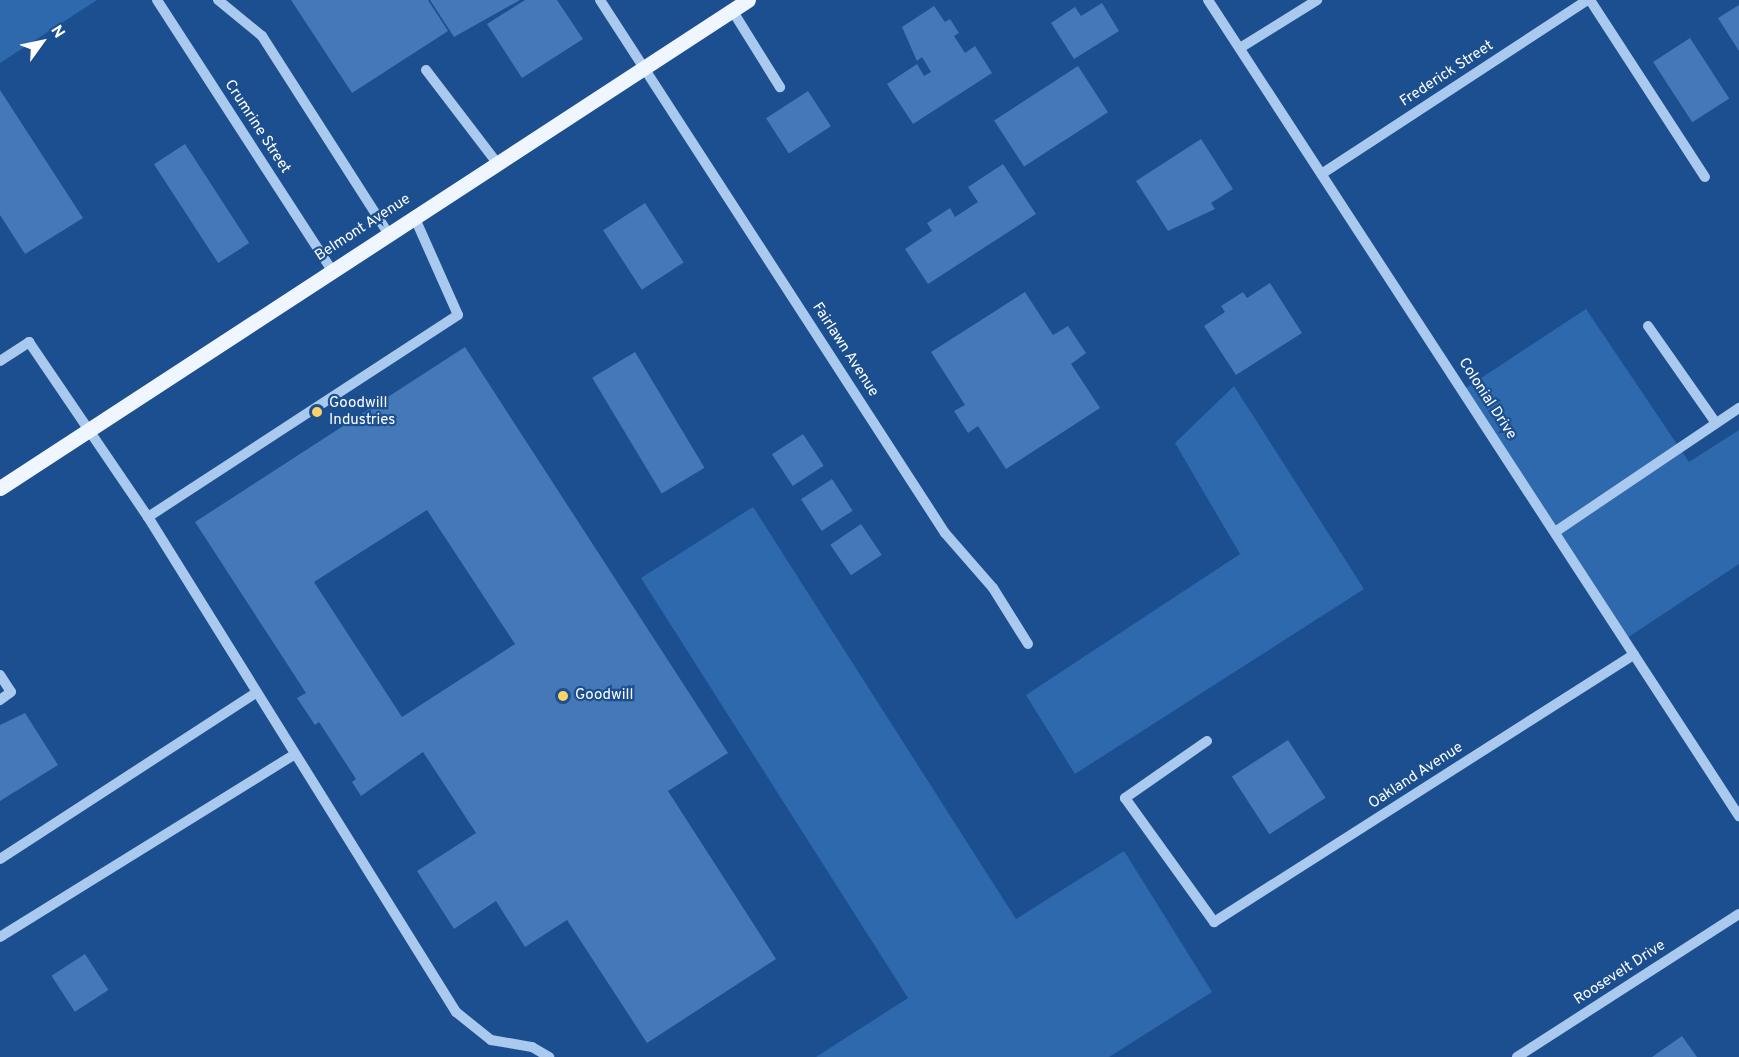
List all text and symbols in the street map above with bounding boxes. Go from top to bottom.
north arrow [12,12,72,72]
text: N [46,22,69,42]
street label: Frederick Street [1397,37,1497,111]
street label: Crumrine Street [220,77,294,177]
street label: Belmont Avenue [312,190,414,266]
street label: Fairlawn Avenue [808,299,882,401]
street label: Colonial Drive [1454,355,1520,443]
place label: Goodwill Industries [329,394,395,429]
marker: Goodwill Industries [310,405,324,419]
place label: Goodwill [575,687,633,705]
marker: Goodwill [556,689,570,703]
street label: Oakland Avenue [1365,739,1467,813]
street label: Roosevelt Drive [1571,937,1669,1009]

